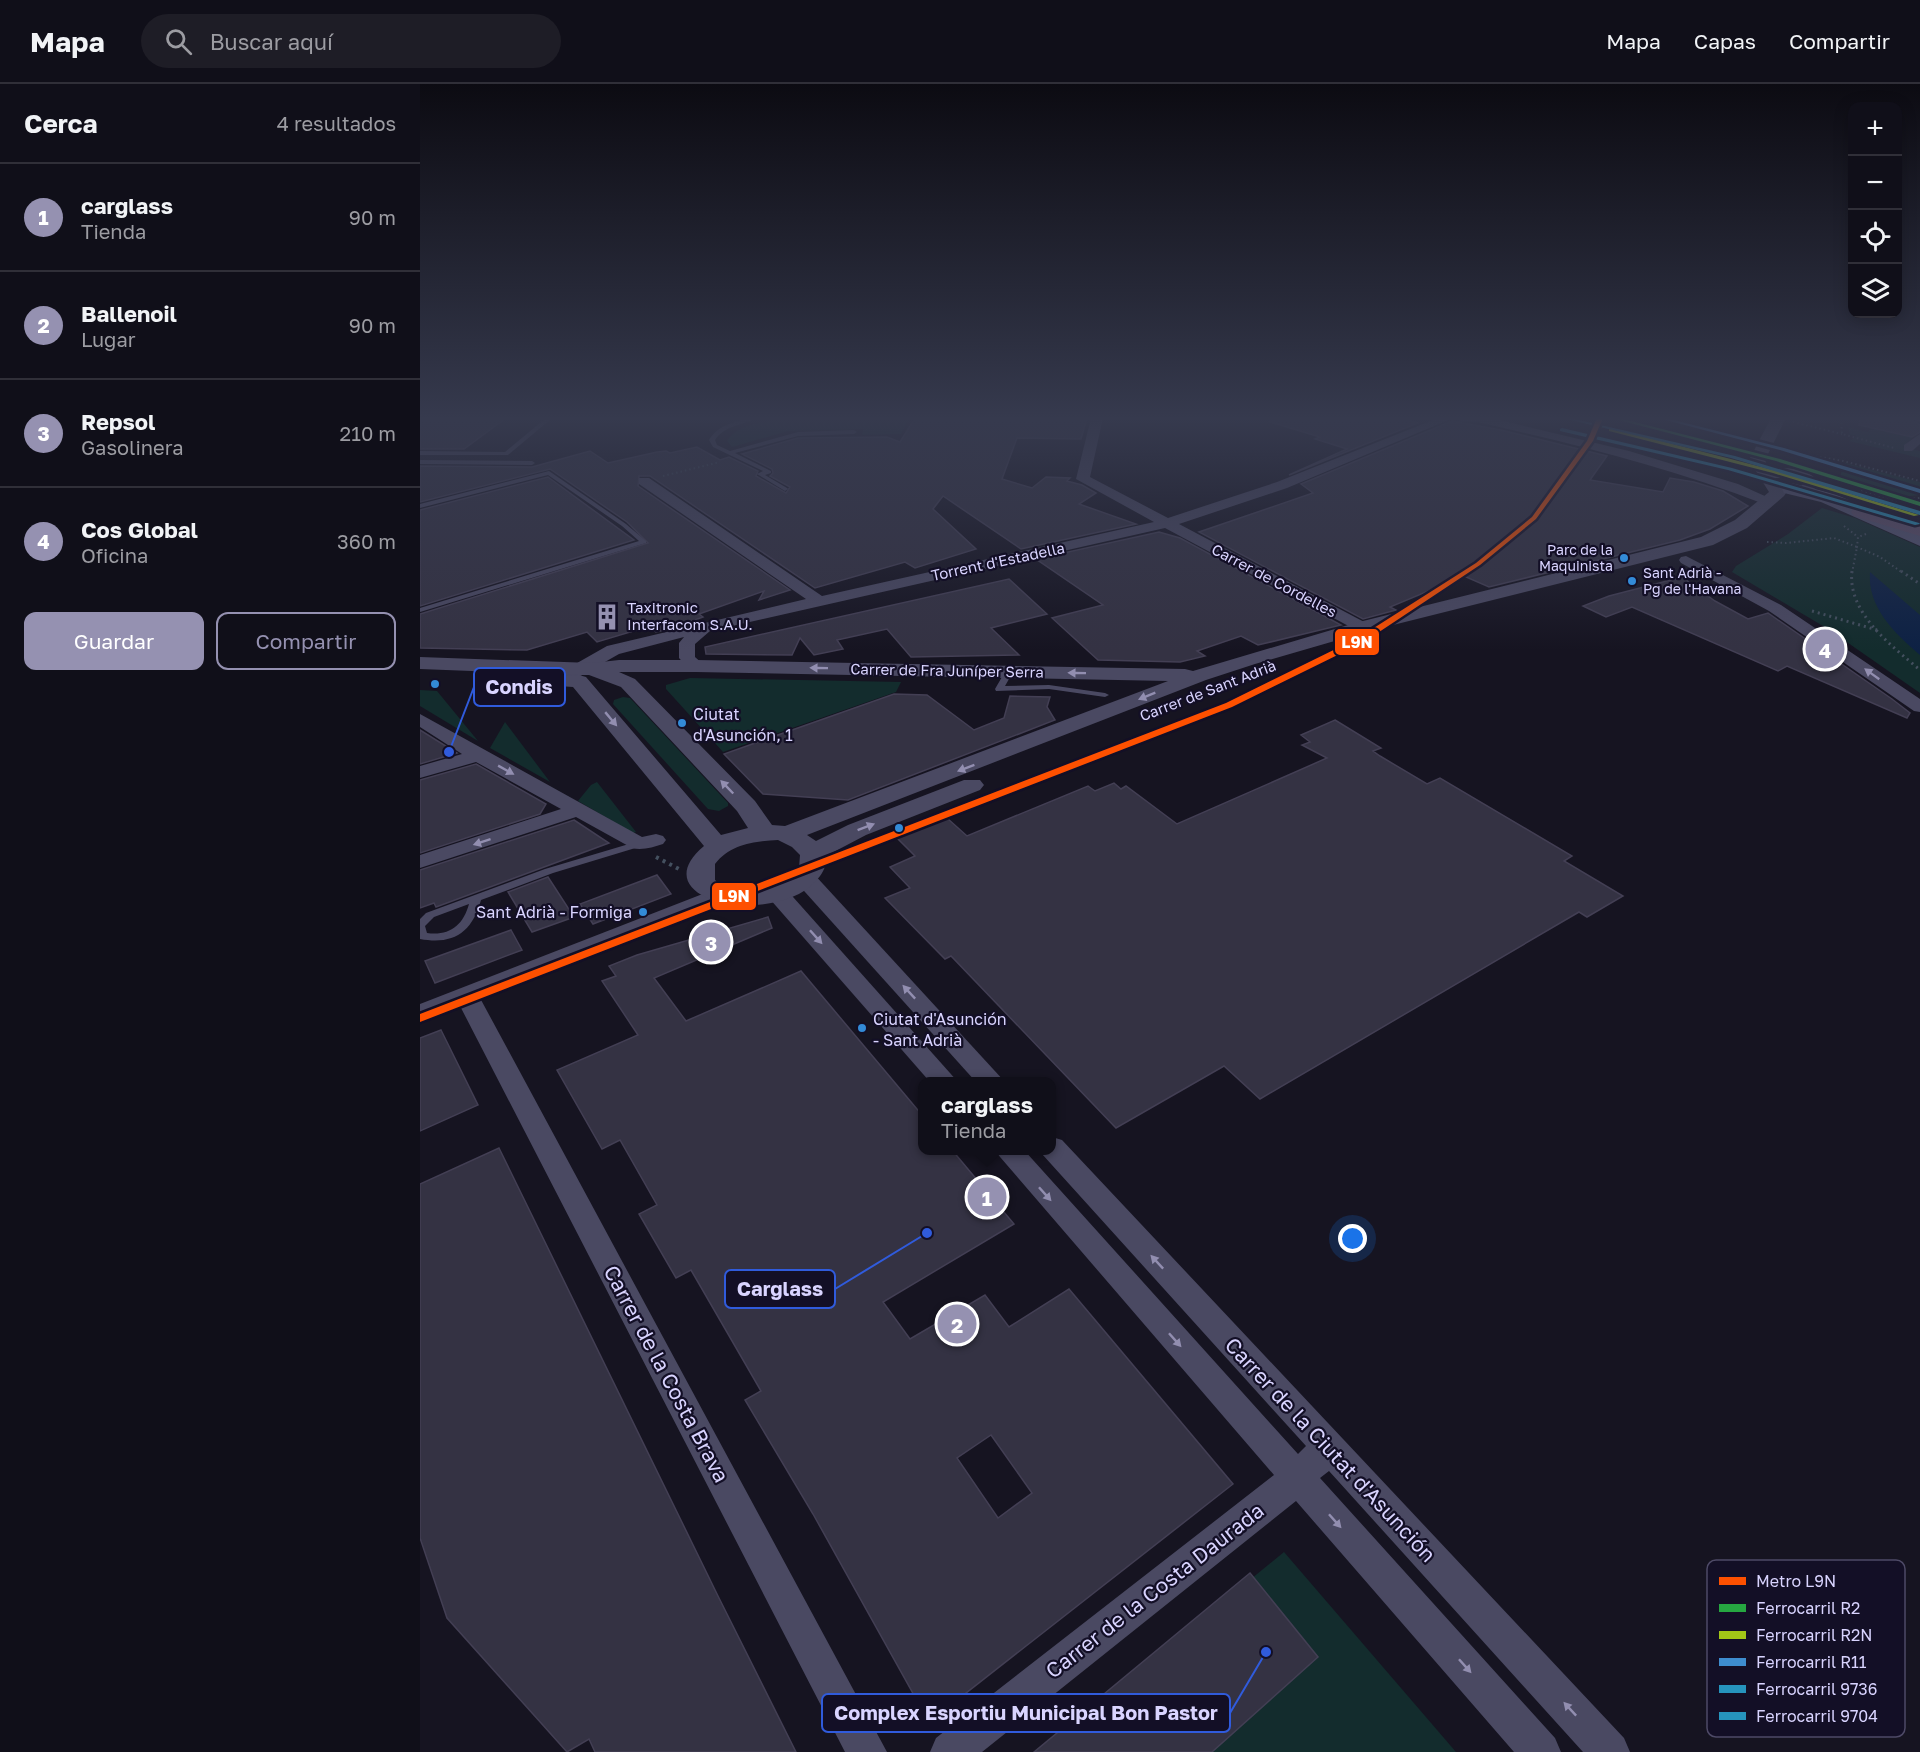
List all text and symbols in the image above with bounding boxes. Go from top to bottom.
search box [141,14,561,68]
text: Mapa [30,25,105,58]
icon: search [162,25,195,58]
text: Buscar aquí [210,28,333,55]
text: Mapa [1606,28,1661,54]
text: Capas [1694,28,1756,54]
text: Compartir [1789,28,1890,54]
map controls [1848,102,1902,318]
button: + [1848,102,1902,156]
text: Cerca [24,108,98,139]
text: 4 resultados [277,111,396,135]
button: − [1848,156,1902,210]
text: carglass [81,192,173,219]
text: 1 [38,205,49,229]
text: 90 m [349,205,396,229]
button: locate [1848,210,1902,264]
text: Tienda [81,219,146,243]
button: layers [1848,264,1902,318]
text: Ballenoil [81,300,177,327]
text: 2 [37,313,50,337]
text: 90 m [349,313,396,337]
text: Lugar [81,327,136,351]
text: Repsol [81,408,155,435]
text: 3 [37,421,50,445]
text: 210 m [340,421,396,445]
text: Gasolinera [81,435,184,459]
text: Cos Global [81,516,198,543]
text: 4 [37,529,50,553]
text: 360 m [337,529,396,553]
street label: Torrent d'Estadella [929,538,1066,584]
street label: Carrer de Cordelles [1209,540,1340,621]
place label: Parc de la Maquinista [1539,541,1613,574]
text: Oficina [81,543,148,567]
marker: Parc de la Maquinista [1618,552,1630,564]
place label: Sant Adrià - Pg de l'Havana [1643,564,1742,597]
marker: Sant Adrià - Pg de l'Havana [1626,575,1638,587]
place label: Taxitronic Interfacom S.A.U. [627,598,753,633]
building icon: Taxitronic Interfacom S.A.U. [592,602,622,632]
button: Guardar [24,612,204,670]
button: Compartir [216,612,396,670]
pin: 4 [1806,626,1844,672]
line badge: L9N [1334,628,1380,656]
text: L9N [1341,632,1373,652]
street label: Carrer de Sant Adrià [1137,656,1278,724]
street label: Carrer de Fra Juníper Serra [850,659,1044,681]
one-way arrow [810,664,829,673]
callout: Condis [474,668,565,706]
one-way arrow [1068,668,1087,678]
one-way arrow [1864,669,1880,680]
text: Condis [485,674,553,698]
unlabelled marker [429,678,441,690]
one-way arrow [1138,692,1156,701]
place label: Ciutat d'Asunción, 1 [693,704,793,745]
one-way arrow [604,711,617,727]
marker: Ciutat d'Asunción, 1 [676,717,688,729]
one-way arrow [956,763,974,773]
one-way arrow [498,765,515,775]
one-way arrow [721,780,735,794]
one-way arrow [857,822,875,832]
unlabelled marker [893,822,905,834]
one-way arrow [473,837,491,847]
line badge: L9N [711,882,757,911]
text: L9N [718,886,750,906]
place label: Sant Adrià - Formiga [476,902,632,922]
marker: Sant Adrià - Formiga [637,906,649,918]
pin: 3 [692,920,730,964]
one-way arrow [809,929,822,944]
one-way arrow [903,985,916,1000]
place label: Ciutat d'Asunción - Sant Adrià [873,1009,1007,1050]
marker: Ciutat d'Asunción - Sant Adrià [856,1022,868,1034]
popup [918,1077,1056,1155]
text: carglass [941,1091,1033,1118]
text: Tienda [941,1118,1006,1142]
pin: 1 [968,1174,1006,1220]
one-way arrow [1039,1186,1052,1202]
your location [1338,1224,1367,1253]
one-way arrow [1151,1255,1165,1269]
street label: Carrer de la Costa Brava [599,1261,735,1487]
callout: Carglass [725,1270,835,1308]
text: Carglass [737,1276,823,1300]
pin: 2 [938,1302,976,1346]
one-way arrow [1168,1332,1181,1347]
street label: Carrer de la Ciutat d'Asunción [1220,1332,1442,1567]
street label: Carrer de la Costa Daurada [1040,1497,1269,1683]
one-way arrow [1328,1513,1342,1528]
legend [1707,1560,1905,1737]
text: Metro L9N [1756,1571,1836,1591]
text: Ferrocarril R2 [1756,1598,1860,1618]
text: Ferrocarril R2N [1756,1625,1873,1645]
text: Ferrocarril R11 [1756,1652,1867,1672]
one-way arrow [1458,1659,1472,1674]
text: Ferrocarril 9736 [1756,1679,1877,1699]
callout: Complex Esportiu Municipal Bon Pastor [822,1694,1230,1732]
text: Complex Esportiu Municipal Bon Pastor [834,1700,1218,1724]
one-way arrow [1564,1702,1577,1717]
text: Ferrocarril 9704 [1756,1706,1878,1726]

